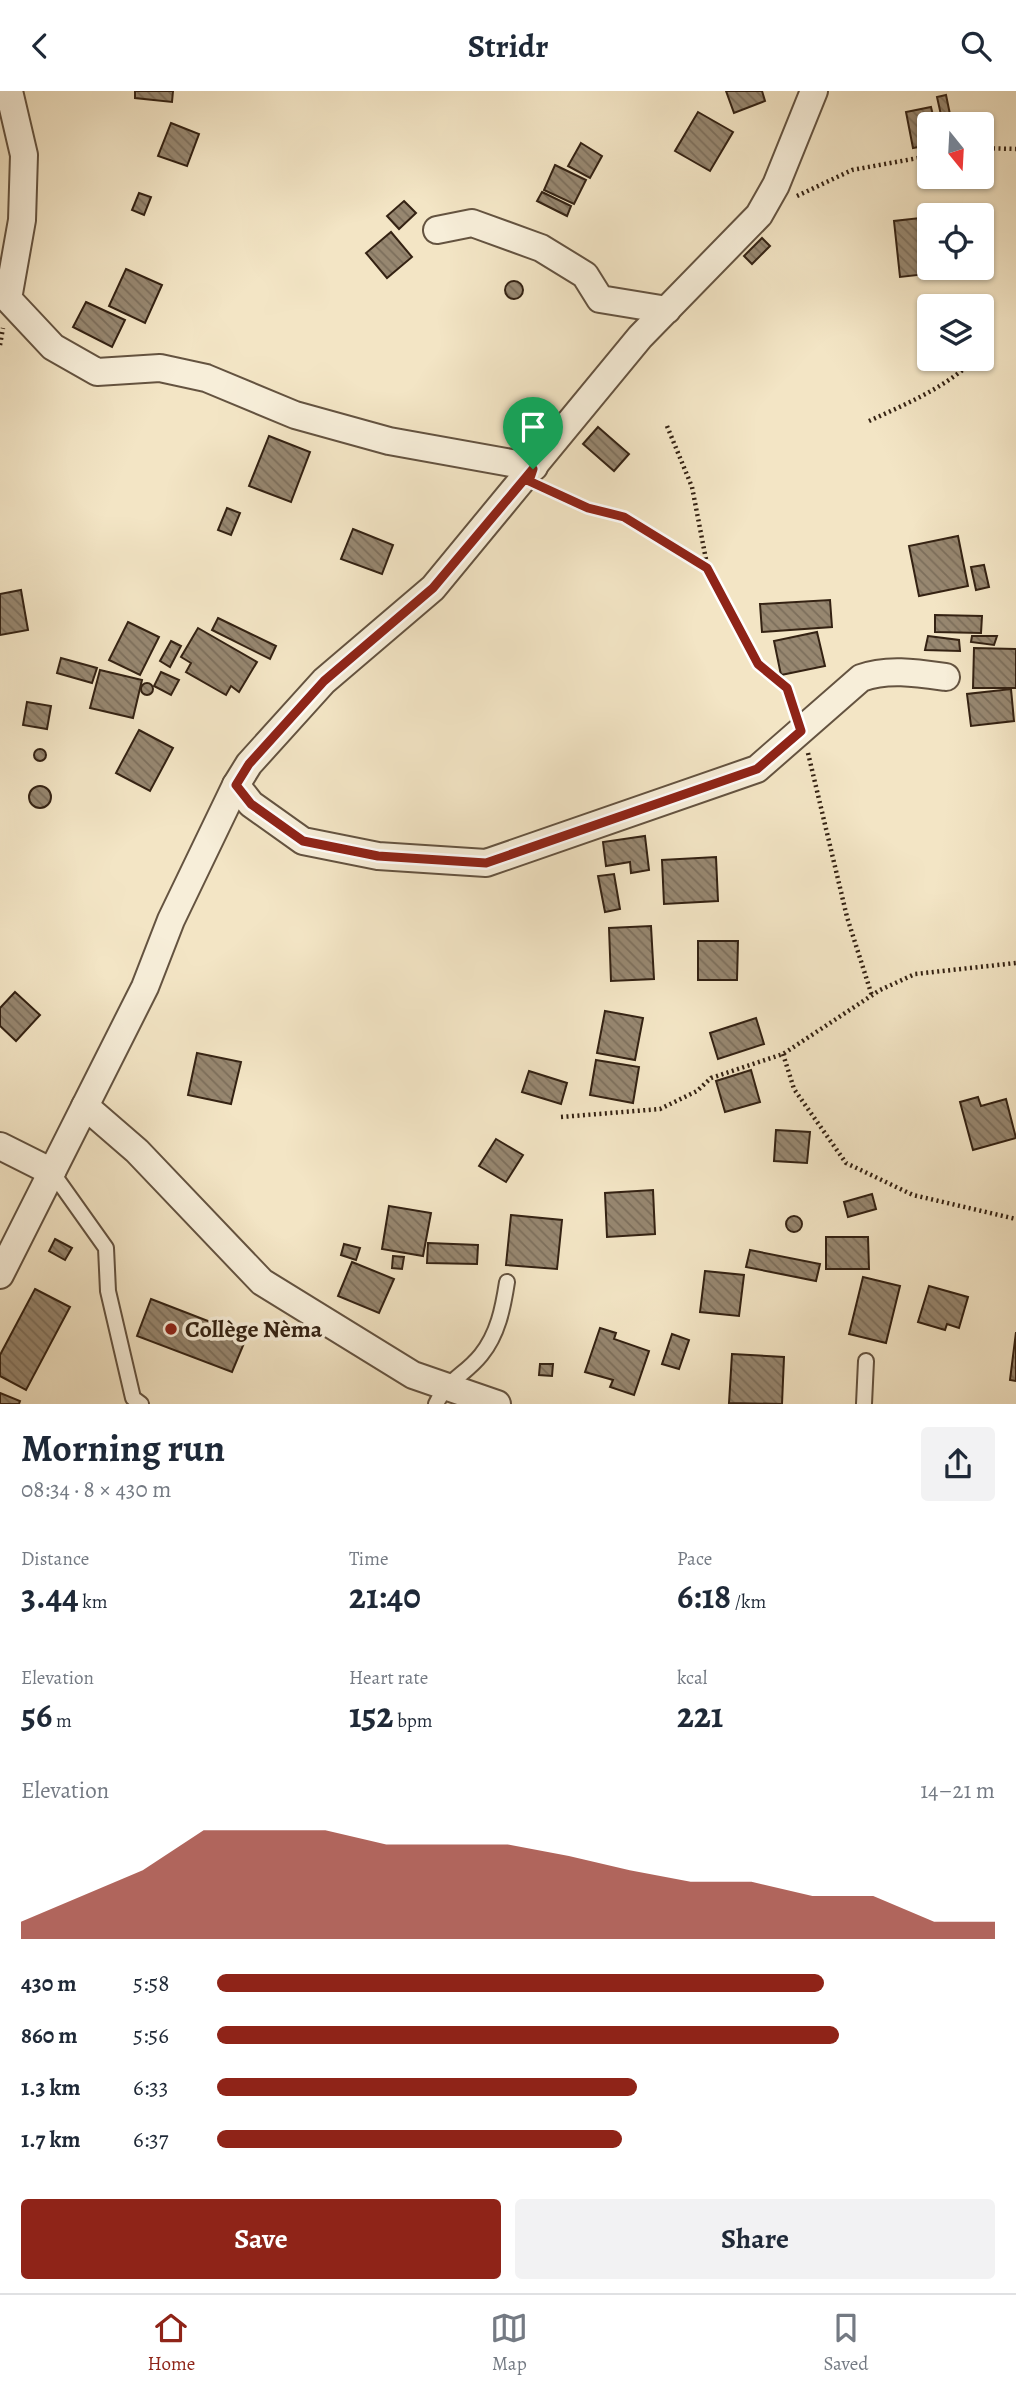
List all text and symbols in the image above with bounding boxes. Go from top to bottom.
text: Stridr [468,24,548,68]
icon: back [21,27,59,65]
icon: search [957,27,995,65]
north arrow [917,112,994,189]
map controls [917,112,994,371]
button: locate [917,203,994,280]
button: layers [917,294,994,371]
pin [503,397,563,469]
icon: arrive [514,408,552,446]
place label: Collège Nèma [185,1313,323,1345]
marker: Collège Nèma [163,1321,179,1337]
text: Morning run [21,1422,225,1474]
button: share [921,1427,995,1501]
text: 08:34 · 8 × 430 m [21,1474,171,1505]
text: Distance [21,1546,89,1572]
text: Time [349,1546,388,1572]
text: Pace [677,1546,712,1572]
text: 3.44 [21,1572,79,1620]
text: 21:40 [349,1572,421,1620]
text: 6:18 [677,1572,731,1620]
text: km [79,1589,108,1615]
text: /km [731,1589,766,1615]
text: Elevation [21,1665,94,1691]
text: Heart rate [349,1665,428,1691]
text: kcal [677,1665,707,1691]
text: 56 [21,1691,52,1739]
text: 152 [349,1691,393,1739]
text: 221 [677,1691,723,1739]
text: m [52,1708,72,1734]
text: bpm [393,1708,433,1734]
text: Elevation [21,1775,109,1806]
text: 14–21 m [920,1775,995,1806]
text: 430 m [21,1968,77,1999]
text: 5:58 [133,1968,169,1999]
text: 860 m [21,2020,78,2051]
text: 5:56 [133,2020,169,2051]
text: 1.3 km [21,2072,81,2103]
text: 6:33 [133,2072,168,2103]
text: 1.7 km [21,2124,81,2155]
text: 6:37 [133,2124,168,2155]
button: Save [21,2199,501,2279]
button: Share [515,2199,995,2279]
tab: Home [148,2309,195,2377]
tab: Map [490,2309,528,2377]
tab: Saved [823,2309,868,2377]

